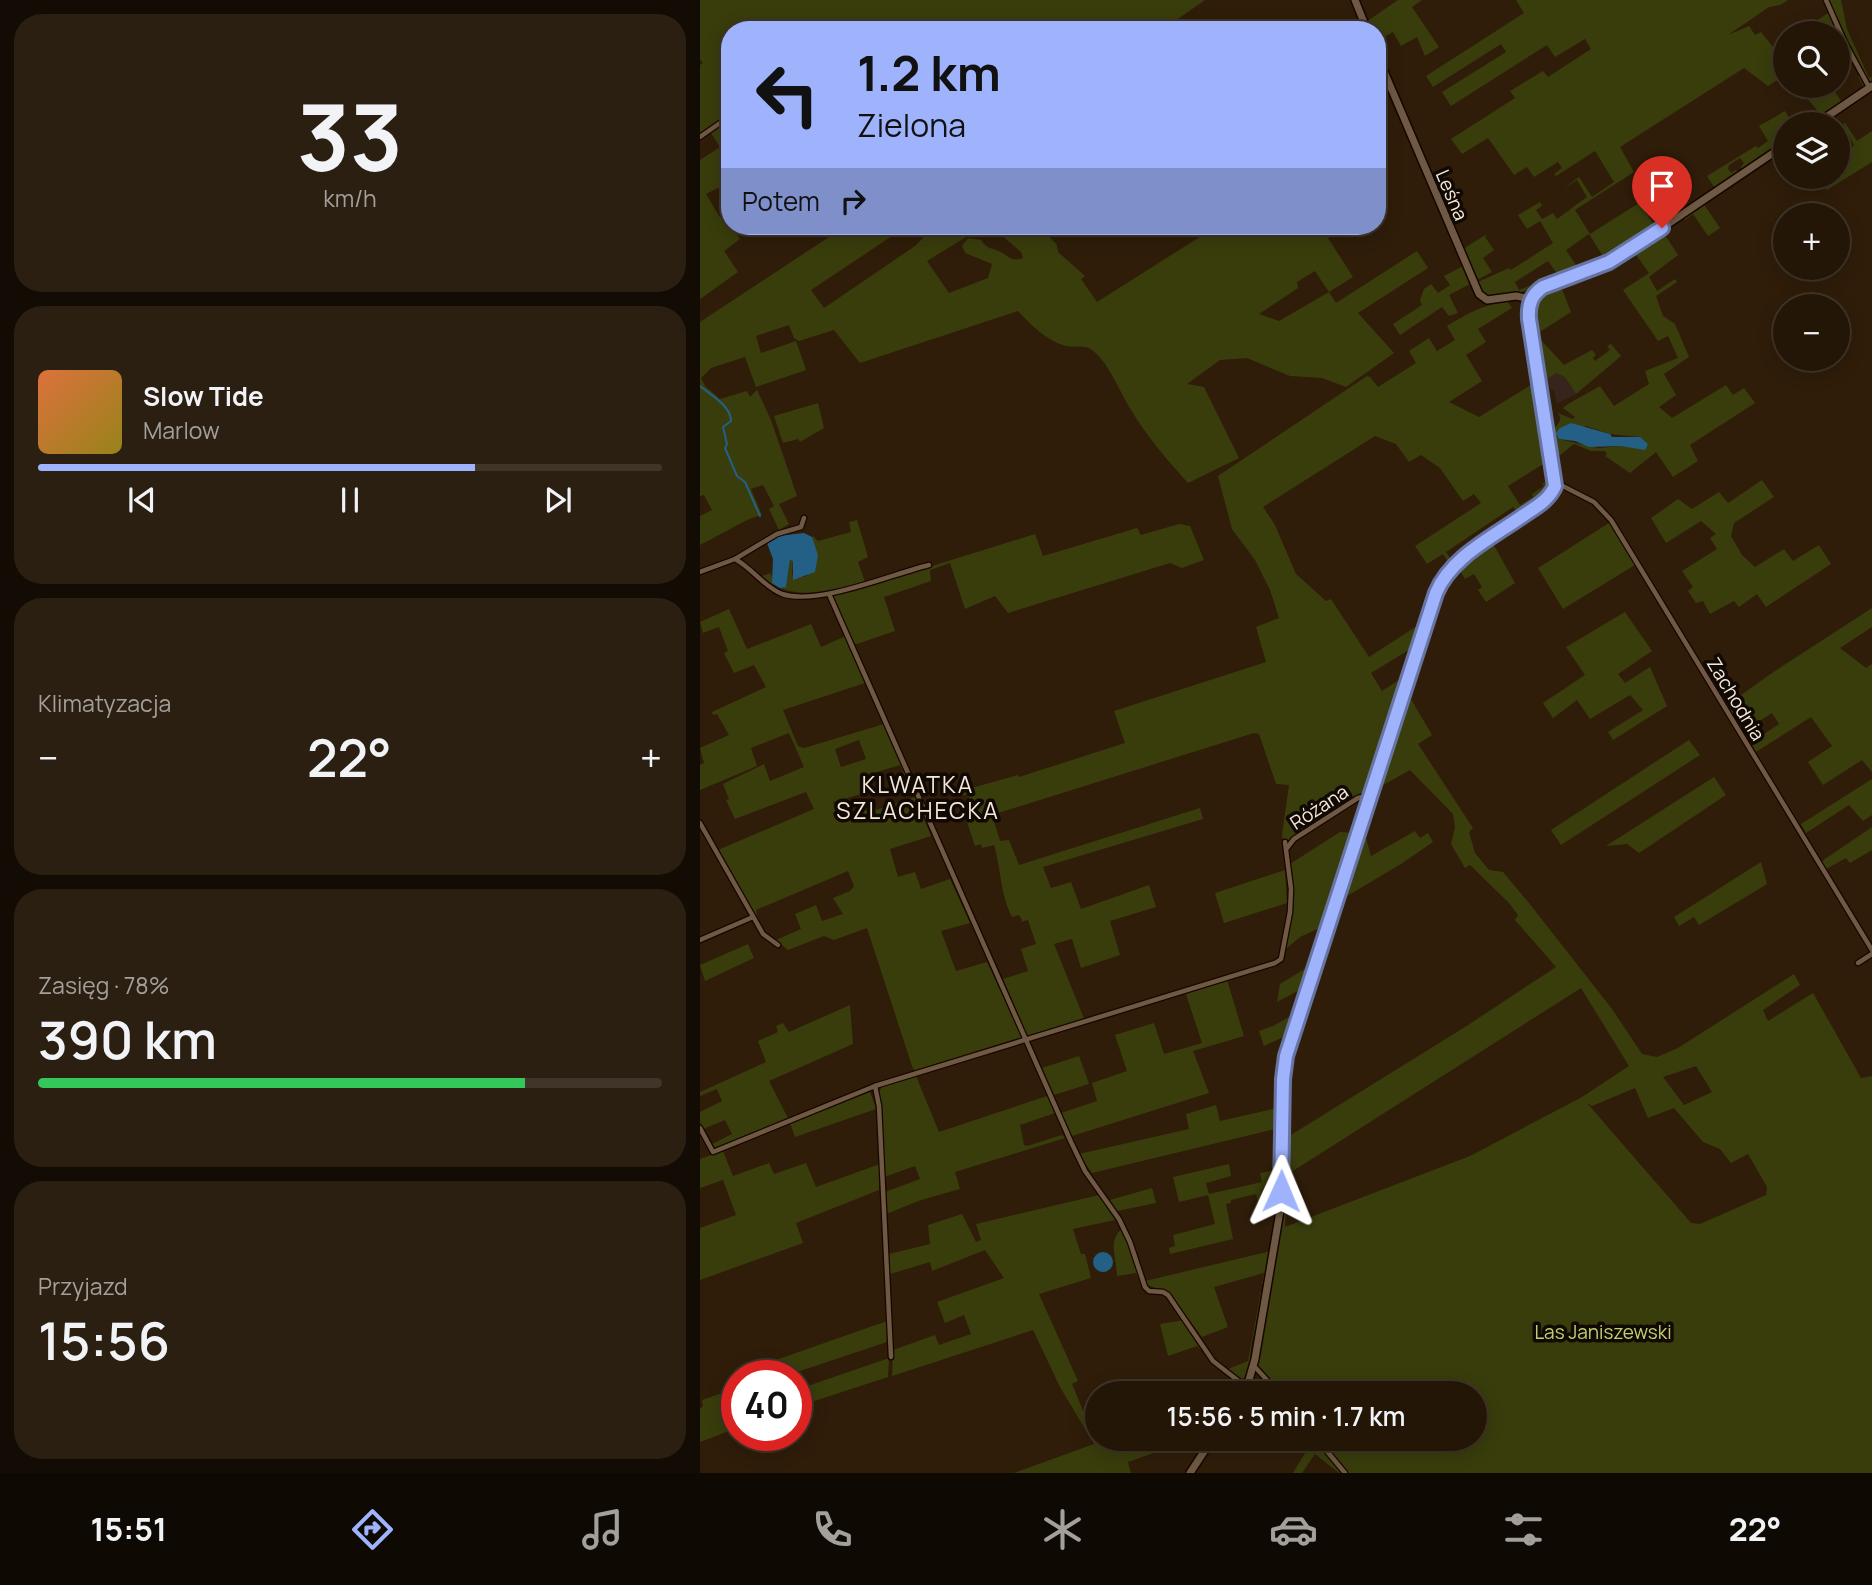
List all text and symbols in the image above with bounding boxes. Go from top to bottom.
map controls [1773,21,1850,371]
button: search [1773,21,1850,98]
text: 1.2 km [857,39,1001,106]
icon: left [742,49,833,140]
text: 33 [297,74,403,198]
text: Zielona [857,103,966,147]
button: layers [1773,112,1850,189]
pin [1632,156,1692,228]
street label: Leśna [1430,166,1474,224]
icon: arrive [1643,167,1681,205]
text: km/h [323,182,377,214]
icon: right [834,182,872,220]
text: Potem [742,183,820,219]
button: + [1773,203,1850,280]
button: − [1773,294,1850,371]
text: Slow Tide [143,378,264,414]
text: Marlow [143,414,220,446]
icon: previous [123,481,161,519]
icon: pause [331,481,369,519]
icon: next [539,481,577,519]
street label: Zachodnia [1701,653,1771,745]
text: Klimatyzacja [38,687,171,719]
text: 22° [307,722,392,793]
text: − [38,731,59,783]
text: + [640,731,662,783]
district label: KLWATKA SZLACHECKA [836,768,1000,826]
street label: Różana [1285,778,1353,836]
text: Zasięg · 78% [38,969,169,1001]
text: 390 km [38,1004,217,1075]
position arrow [1244,1154,1318,1228]
text: Przyjazd [38,1270,128,1302]
text: 15:56 [38,1305,170,1376]
park label: Las Janiszewski [1534,1319,1672,1345]
speed limit sign: 40 [721,1360,812,1451]
text: 15:56 · 5 min · 1.7 km [1167,1398,1405,1434]
icon: directions [348,1505,397,1554]
icon: music [578,1505,627,1554]
icon: phone [808,1505,857,1554]
icon: climate [1038,1505,1087,1554]
icon: car [1269,1505,1318,1554]
icon: filters [1499,1505,1548,1554]
text: 15:51 [91,1507,167,1551]
text: 22° [1729,1507,1781,1551]

